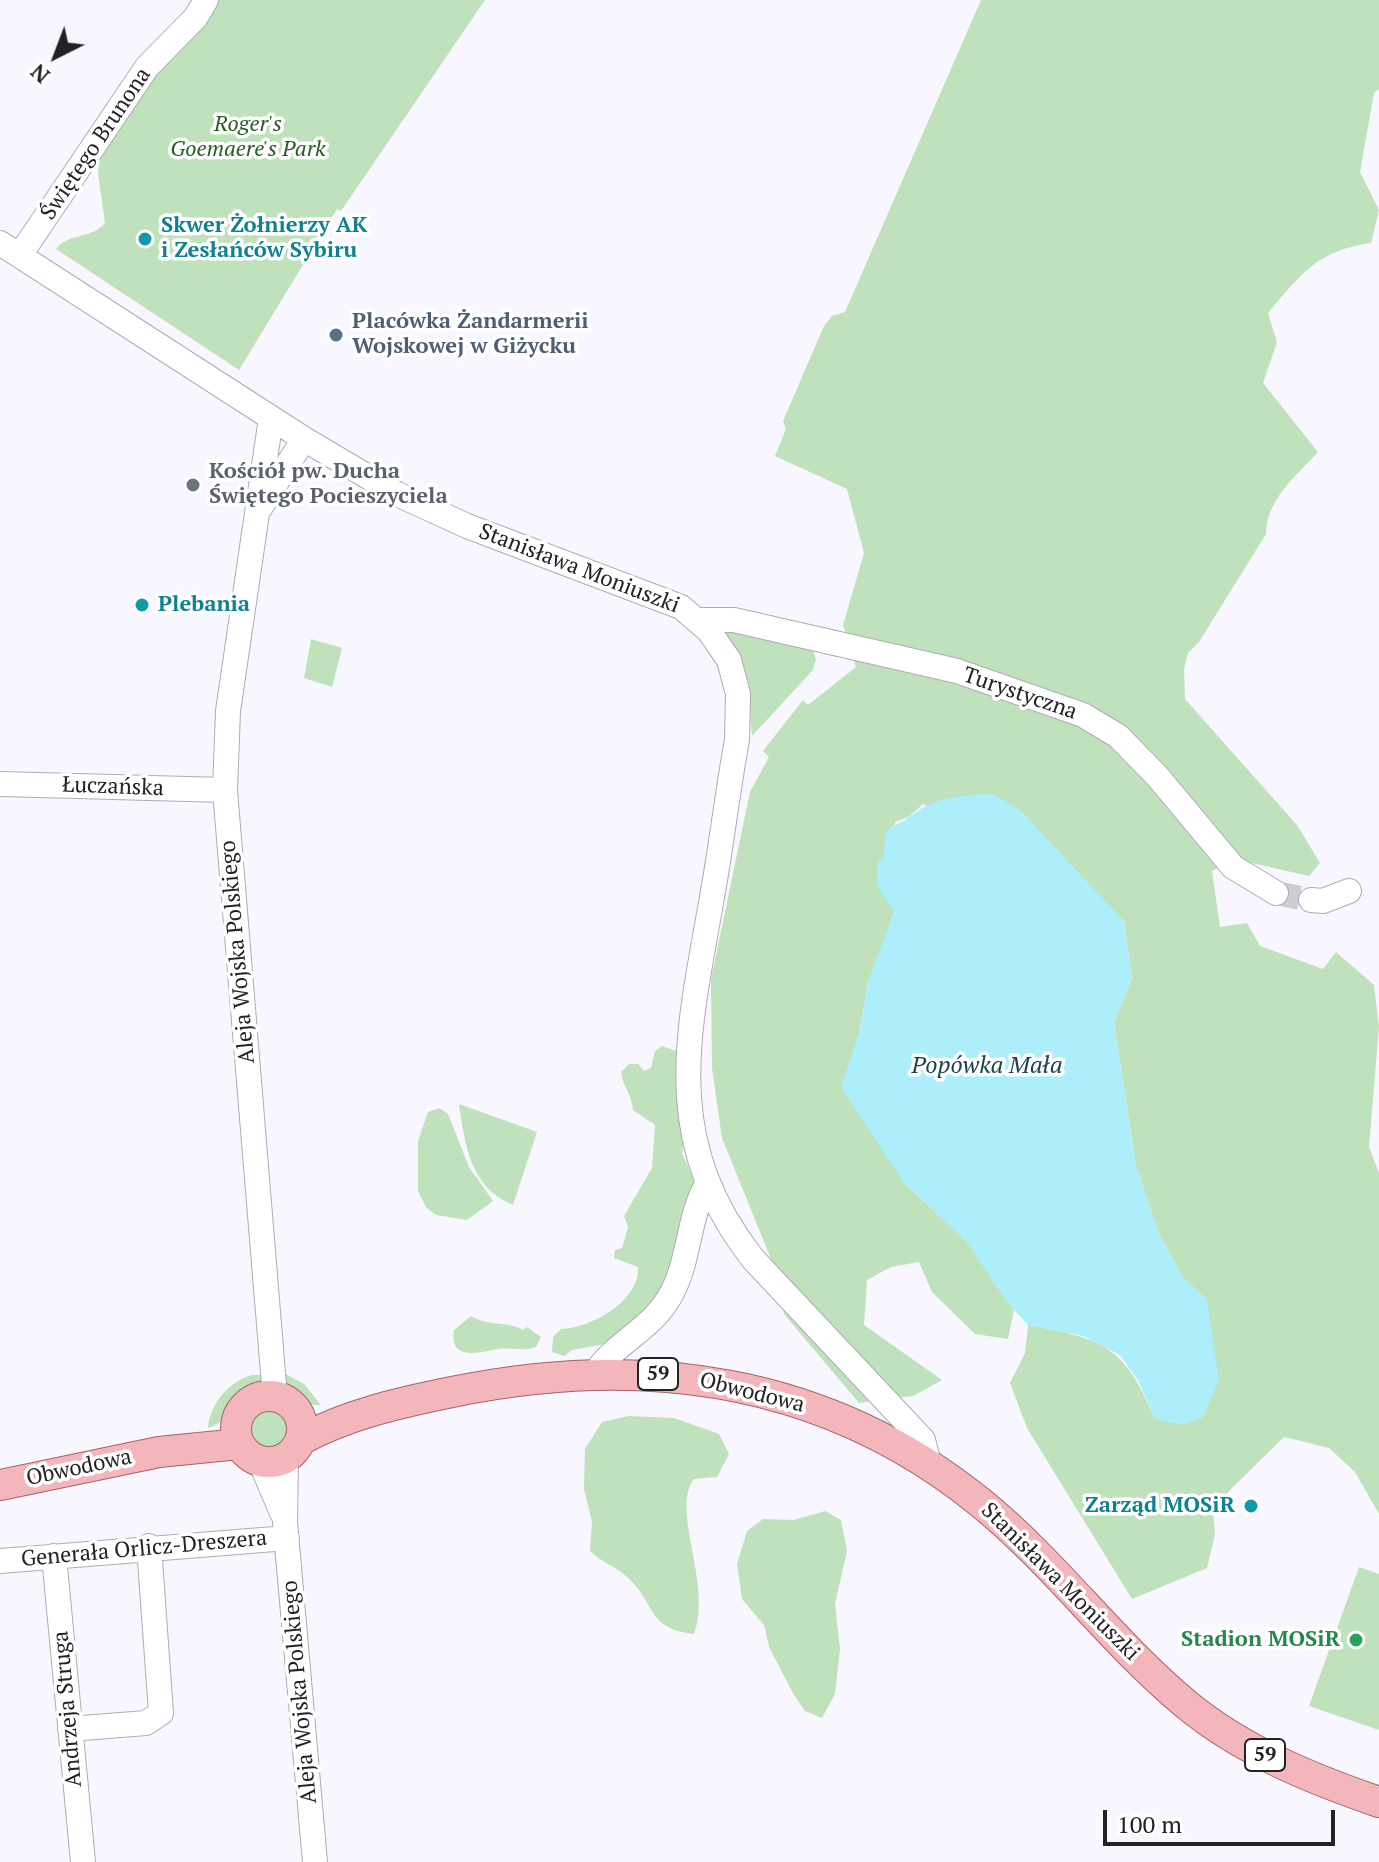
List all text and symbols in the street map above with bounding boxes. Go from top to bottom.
north arrow [16,16,96,96]
text: N [24,58,56,91]
street label: Świętego Brunona [35,63,157,225]
park label: Roger's Goemaere's Park [170,112,326,164]
place label: Skwer Żołnierzy AK i Zesłańców Sybiru [161,213,367,264]
marker: Skwer Żołnierzy AK i Zesłańców Sybiru [136,230,154,248]
place label: Placówka Żandarmerii Wojskowej w Giżycku [352,309,589,360]
marker: Placówka Żandarmerii Wojskowej w Giżycku [327,326,345,344]
place label: Kościół pw. Ducha Świętego Pocieszyciela [209,459,448,510]
marker: Kościół pw. Ducha Świętego Pocieszyciela [184,476,202,494]
street label: Stanisława Moniuszki [475,519,683,619]
place label: Plebania [158,592,250,618]
marker: Plebania [133,596,151,614]
street label: Turystyczna [960,662,1080,726]
street label: Łuczańska [62,772,164,802]
street label: Aleja Wojska Polskiego [215,839,261,1065]
water label: Popówka Mała [911,1052,1063,1080]
road number: 59 [638,1358,678,1390]
street label: Obwodowa [697,1367,807,1419]
street label: Obwodowa [24,1444,134,1492]
place label: Zarząd MOSiR [1085,1493,1235,1519]
street label: Stanisława Moniuszki [975,1497,1145,1667]
marker: Zarząd MOSiR [1242,1497,1260,1515]
street label: Generała Orlicz-Dreszera [20,1525,268,1573]
street label: Aleja Wojska Polskiego [277,1579,323,1805]
place label: Stadion MOSiR [1181,1627,1340,1653]
street label: Andrzeja Struga [48,1630,88,1788]
marker: Stadion MOSiR [1347,1631,1365,1649]
road number: 59 [1245,1739,1285,1771]
scale bar [1107,1794,1339,1844]
text: 100 m [1117,1808,1182,1840]

